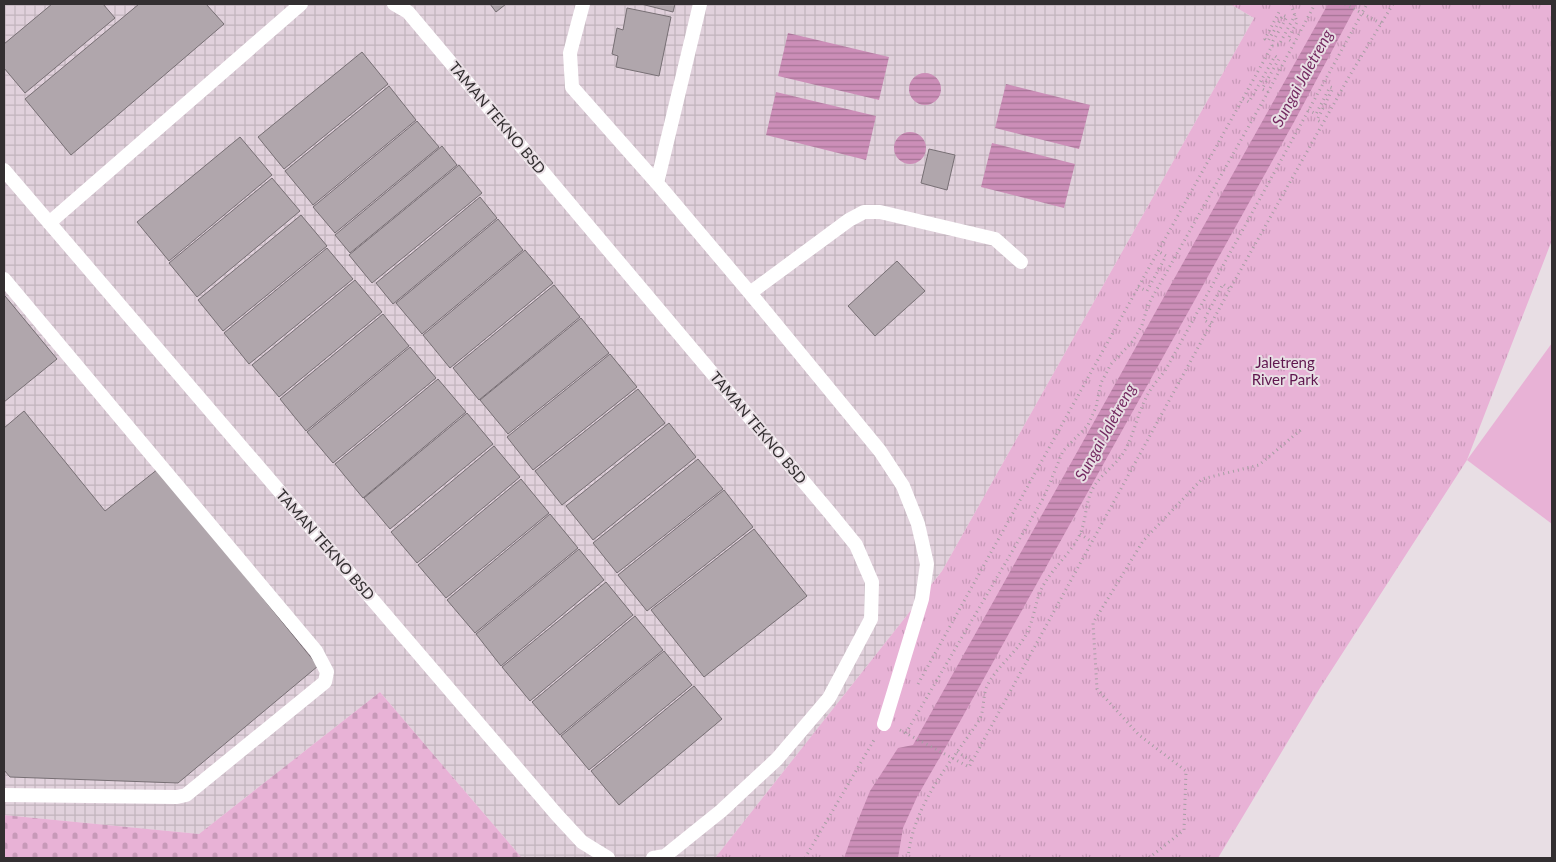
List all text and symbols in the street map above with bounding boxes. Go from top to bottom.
water label: Sungai Jaletreng [1267,26,1336,130]
street label: TAMAN TEKNO BSD [446,58,550,177]
park label: Jaletreng River Park [1252,353,1319,388]
street label: TAMAN TEKNO BSD [707,368,811,487]
water label: Sungai Jaletreng [1070,380,1139,484]
street label: TAMAN TEKNO BSD [273,485,379,603]

